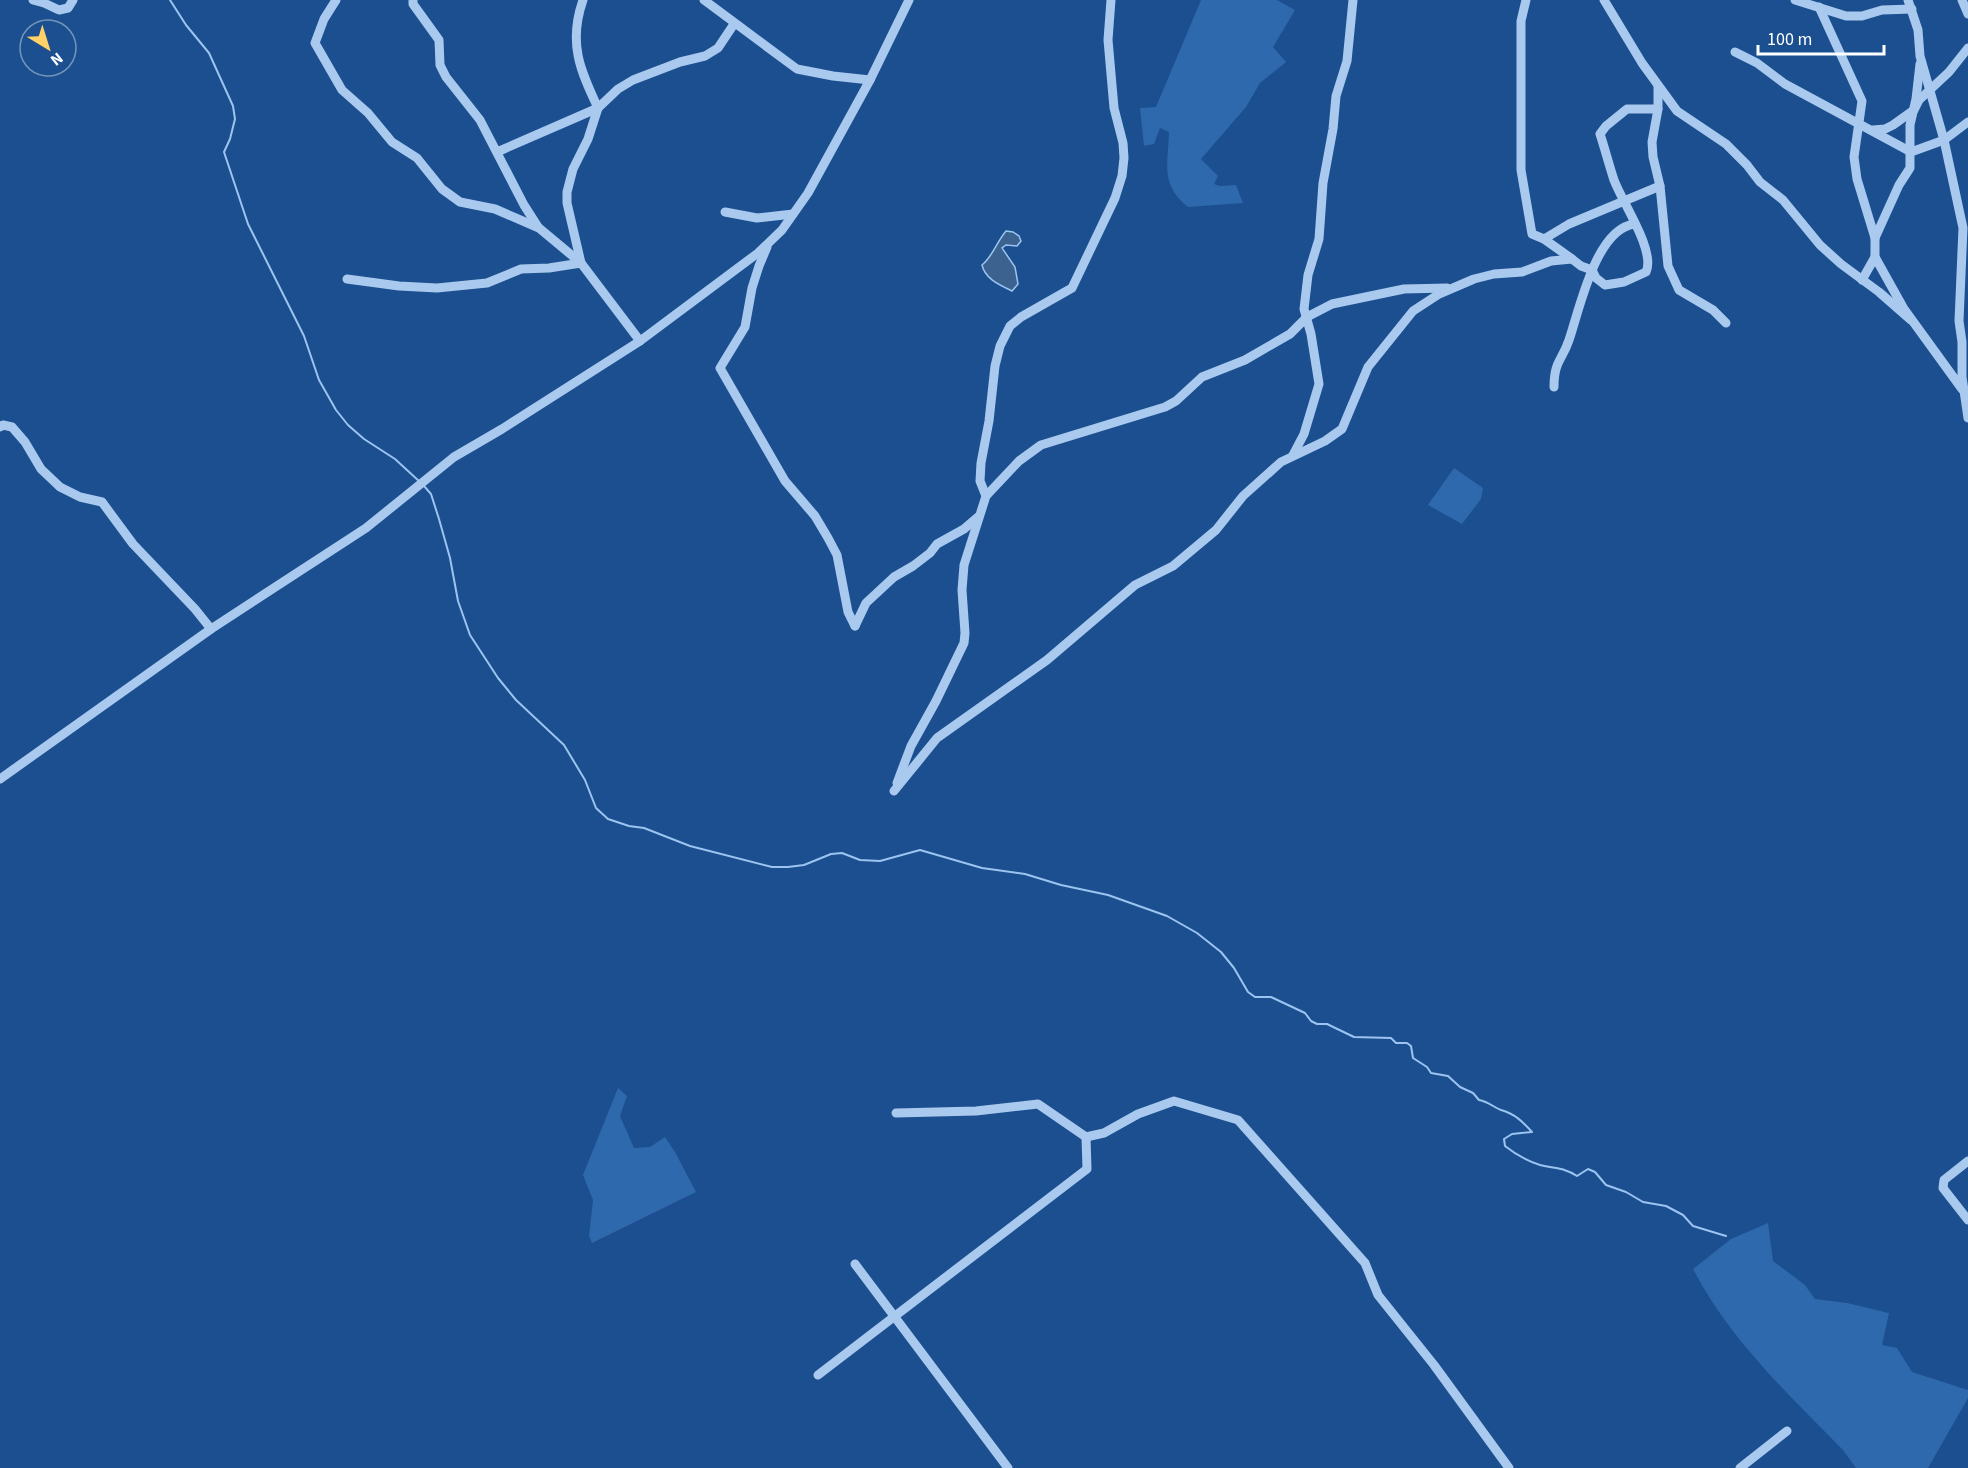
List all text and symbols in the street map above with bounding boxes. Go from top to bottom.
north arrow [18,18,78,78]
scale bar [1758,18,1884,56]
text: 100 m [1767,27,1812,52]
text: N [46,47,68,71]

